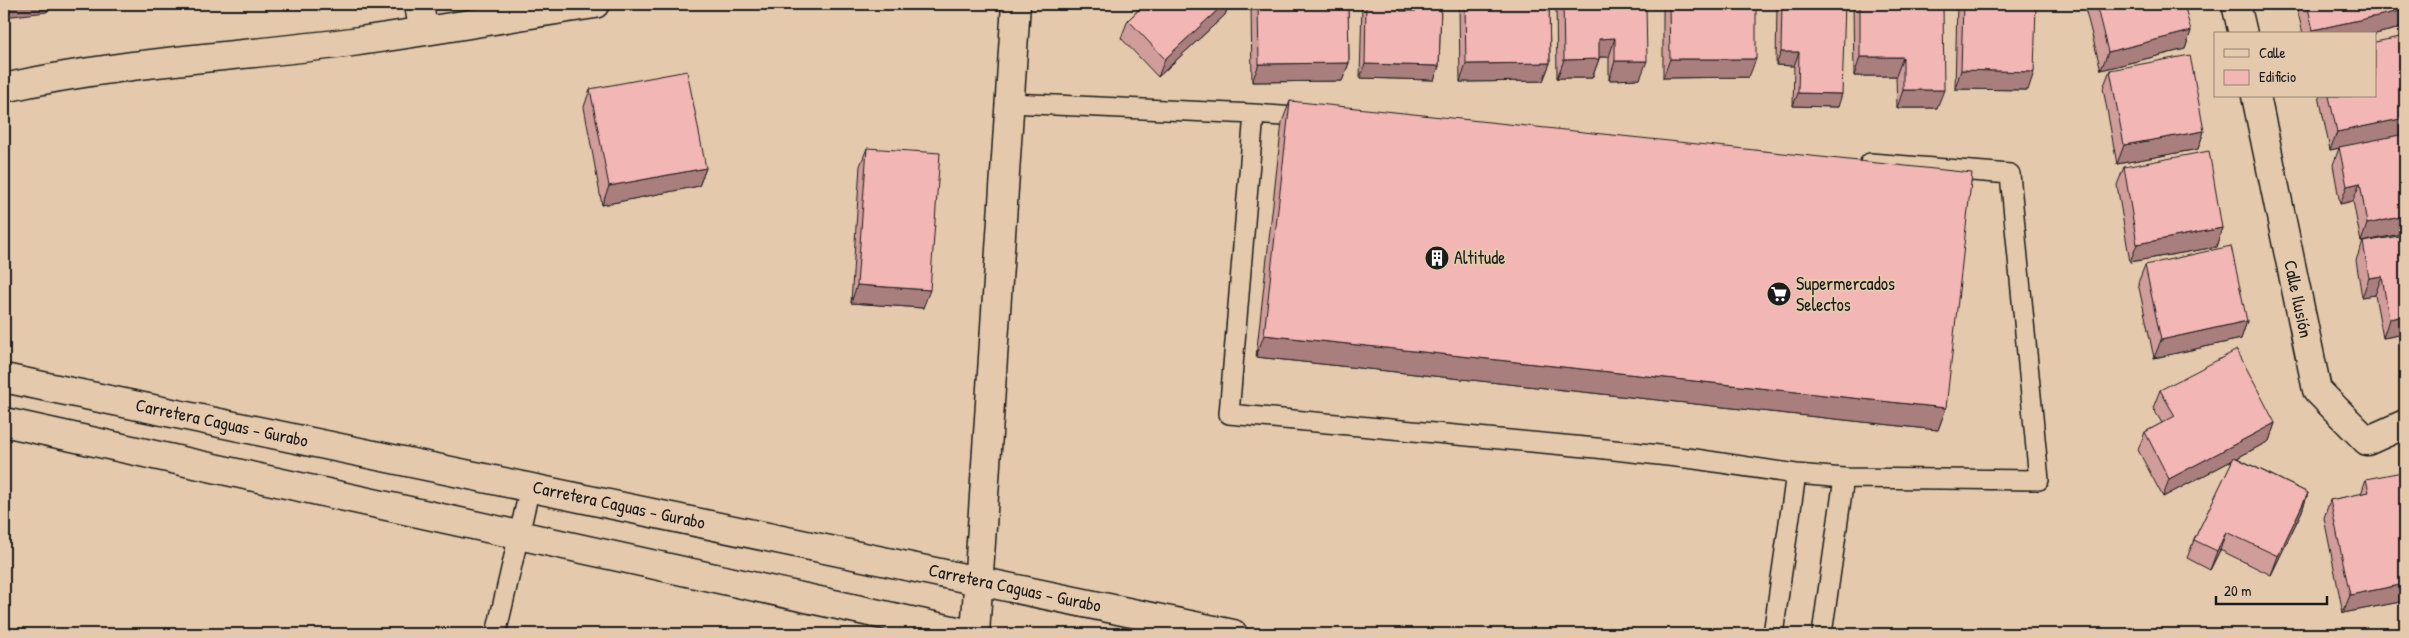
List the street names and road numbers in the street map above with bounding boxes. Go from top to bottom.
street label: Calle Ilusión [2278,258,2319,340]
street label: Carretera Caguas - Gurabo [134,392,311,453]
street label: Carretera Caguas - Gurabo [531,474,708,535]
street label: Carretera Caguas - Gurabo [927,557,1104,618]

